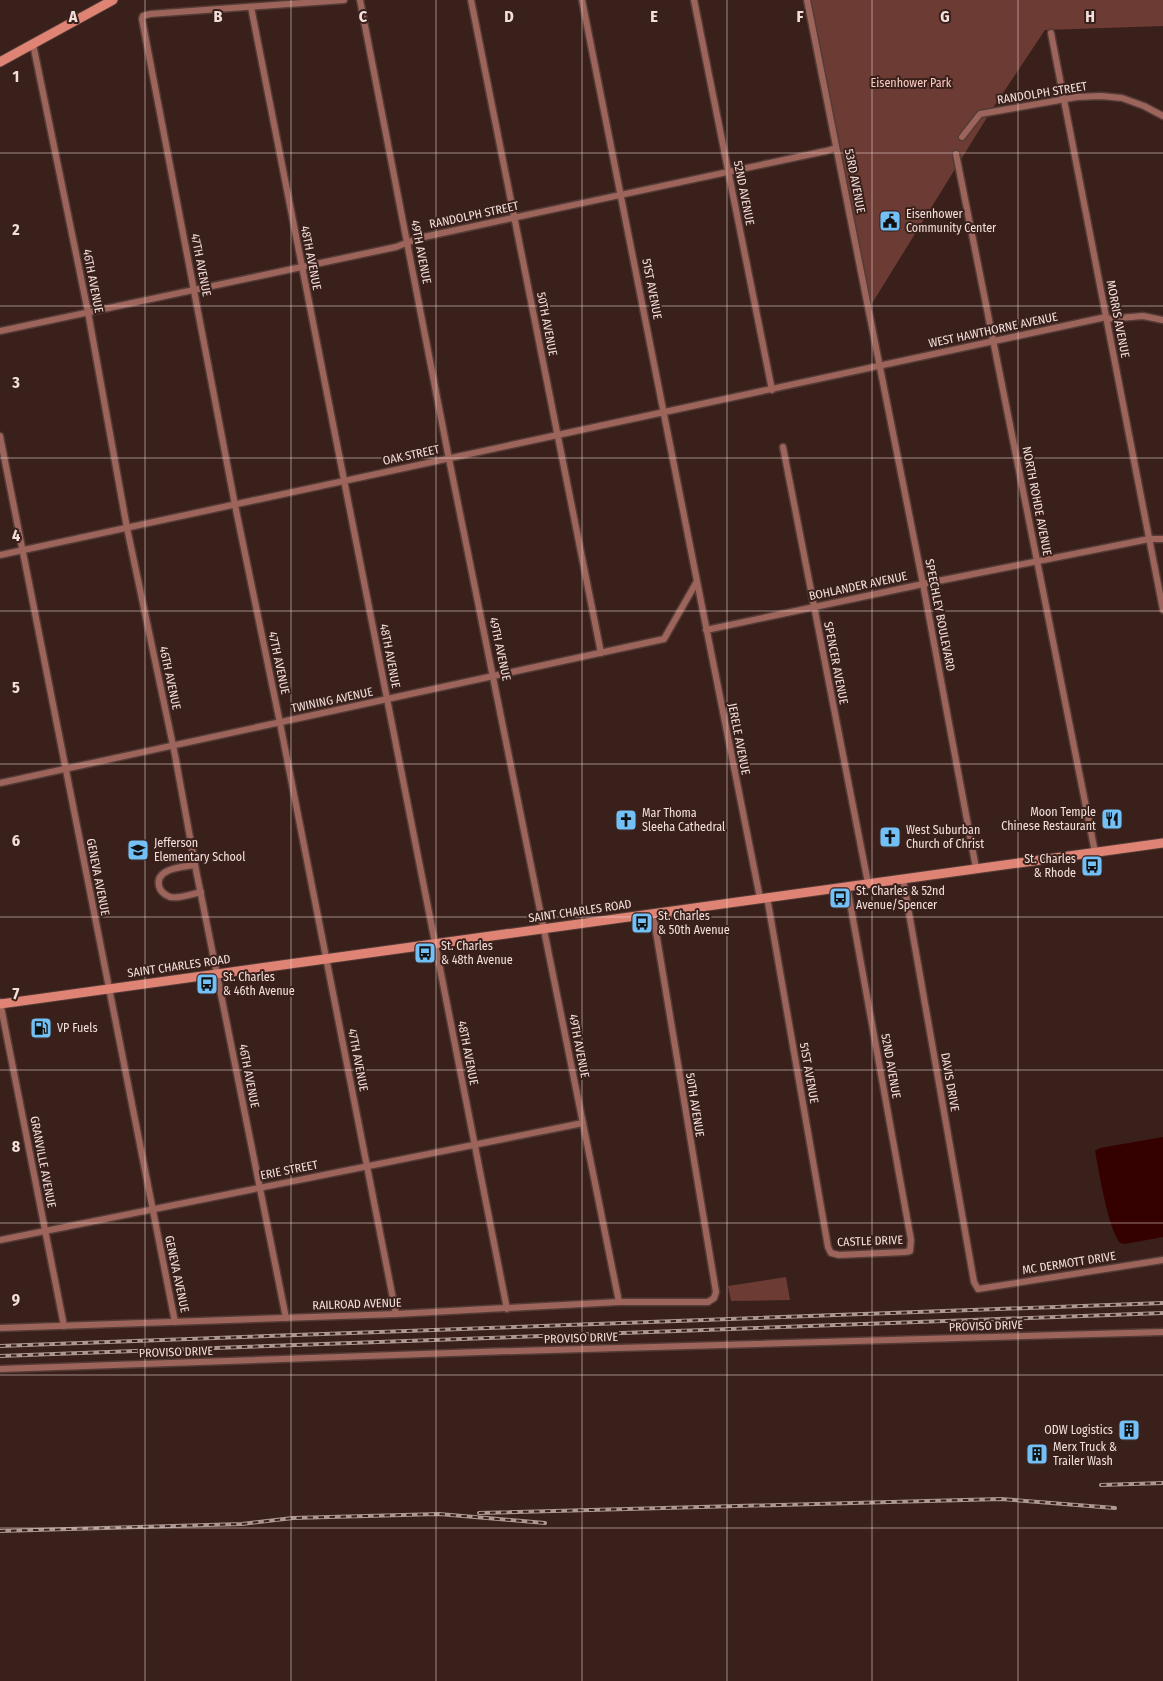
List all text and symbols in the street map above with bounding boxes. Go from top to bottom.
text: A [68,7,78,26]
text: B [214,7,223,26]
text: C [359,7,368,26]
text: D [504,7,514,26]
text: E [650,7,658,26]
text: F [796,7,804,26]
text: G [940,7,950,26]
text: H [1085,7,1095,26]
text: 1 [13,67,19,86]
park label: Eisenhower Park [871,76,952,90]
street label: RANDOLPH STREET [996,79,1088,107]
street label: 53RD AVENUE [842,148,868,215]
street label: 52ND AVENUE [731,159,757,227]
street label: RANDOLPH STREET [428,199,520,231]
place label: Eisenhower Community Center [906,207,997,235]
public building icon: Eisenhower Community Center [878,209,902,233]
street label: 49TH AVENUE [408,219,434,285]
text: 2 [11,220,20,239]
street label: 48TH AVENUE [298,225,324,292]
street label: 47TH AVENUE [188,232,214,298]
street label: 46TH AVENUE [80,248,106,314]
street label: 51ST AVENUE [639,257,665,321]
street label: MORRIS AVENUE [1104,279,1132,359]
street label: 50TH AVENUE [534,291,560,358]
street label: WEST HAWTHORNE AVENUE [927,309,1059,351]
text: 3 [11,373,20,392]
street label: OAK STREET [381,442,441,468]
street label: NORTH ROHDE AVENUE [1020,445,1055,557]
text: 4 [12,526,20,545]
street label: SPEECHLEY BOULEVARD [922,558,958,672]
street label: BOHLANDER AVENUE [808,569,909,603]
street label: 49TH AVENUE [486,616,514,682]
street label: SPENCER AVENUE [821,620,851,706]
street label: 48TH AVENUE [377,623,403,690]
street label: 47TH AVENUE [266,630,293,696]
street label: 46TH AVENUE [156,645,184,711]
text: 5 [12,678,20,697]
street label: TWINING AVENUE [290,684,374,715]
street label: JERELE AVENUE [725,702,753,776]
place label: Moon Temple Chinese Restaurant [1001,805,1096,833]
place label: Mar Thoma Sleeha Cathedral [642,806,725,834]
restaurant icon: Moon Temple Chinese Restaurant [1100,807,1124,831]
church icon: Mar Thoma Sleeha Cathedral [614,808,638,832]
place label: West Suburban Church of Christ [906,823,984,851]
church icon: West Suburban Church of Christ [878,825,902,849]
text: 6 [12,831,20,850]
place label: Jefferson Elementary School [154,836,245,864]
street label: GENEVA AVENUE [84,837,112,917]
school or university icon: Jefferson Elementary School [126,838,150,862]
place label: St. Charles & Rhode [1024,852,1076,880]
bus stop icon: St. Charles & Rhode [1080,854,1104,878]
place label: St. Charles & 52nd Avenue/Spencer [856,884,945,912]
bus stop icon: St. Charles & 52nd Avenue/Spencer [828,886,852,910]
street label: SAINT CHARLES ROAD [528,897,632,925]
place label: St. Charles & 50th Avenue [658,909,730,937]
bus stop icon: St. Charles & 50th Avenue [630,911,654,935]
place label: St. Charles & 48th Avenue [441,939,513,967]
bus stop icon: St. Charles & 48th Avenue [413,941,437,965]
street label: SAINT CHARLES ROAD [127,952,231,980]
place label: St. Charles & 46th Avenue [223,970,295,998]
bus stop icon: St. Charles & 46th Avenue [195,972,219,996]
text: 7 [13,984,20,1003]
street label: 49TH AVENUE [566,1013,592,1079]
fuel station icon: VP Fuels [29,1016,53,1040]
street label: 48TH AVENUE [455,1020,481,1087]
place label: VP Fuels [57,1021,98,1035]
street label: 47TH AVENUE [345,1027,371,1093]
street label: 52ND AVENUE [878,1032,904,1100]
street label: 51ST AVENUE [797,1041,821,1105]
street label: 46TH AVENUE [236,1043,262,1109]
street label: DAVIS DRIVE [938,1052,962,1113]
street label: 50TH AVENUE [683,1072,707,1139]
street label: GRANVILLE AVENUE [27,1115,59,1209]
text: 8 [12,1137,21,1156]
street label: ERIE STREET [259,1157,319,1182]
street label: CASTLE DRIVE [837,1233,903,1249]
street label: GENEVA AVENUE [162,1234,192,1314]
street label: MC DERMOTT DRIVE [1021,1249,1117,1277]
text: 9 [12,1290,20,1309]
street label: RAILROAD AVENUE [312,1295,402,1313]
street label: PROVISO DRIVE [949,1318,1024,1334]
street label: PROVISO DRIVE [544,1330,619,1346]
street label: PROVISO DRIVE [139,1344,214,1360]
building icon: ODW Logistics [1117,1418,1141,1442]
place label: ODW Logistics [1044,1423,1113,1437]
place label: Merx Truck & Trailer Wash [1053,1440,1117,1468]
building icon: Merx Truck & Trailer Wash [1025,1442,1049,1466]

